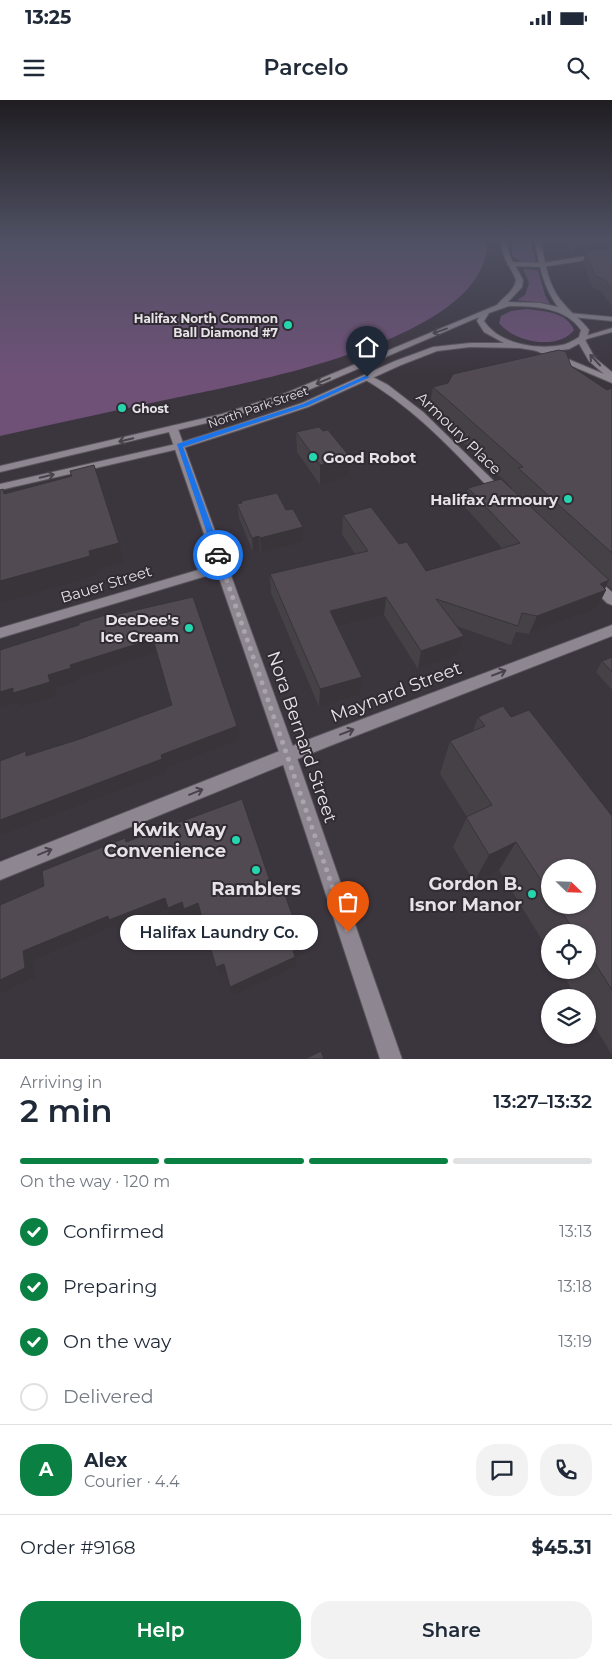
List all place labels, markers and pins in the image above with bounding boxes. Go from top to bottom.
place label: Halifax North Common Ball Diamond #7 [134,311,279,340]
marker: Halifax North Common Ball Diamond #7 [282,319,294,331]
pin [346,326,388,377]
place label: Ghost [132,401,170,416]
marker: Ghost [116,402,128,414]
place label: Good Robot [323,448,417,467]
marker: Good Robot [307,451,319,463]
place label: Halifax Armoury [430,490,559,509]
marker: Halifax Armoury [562,493,574,505]
place label: DeeDee's Ice Cream [100,610,179,646]
marker: DeeDee's Ice Cream [183,622,195,634]
place label: Kwik Way Convenience [104,819,226,862]
marker: Kwik Way Convenience [230,834,242,846]
marker: Ramblers [250,864,262,876]
place label: Gordon B. Isnor Manor [409,873,522,916]
place label: Ramblers [211,878,301,900]
pin [327,881,369,932]
marker: Gordon B. Isnor Manor [526,888,538,900]
callout: Halifax Laundry Co. [120,914,318,950]

